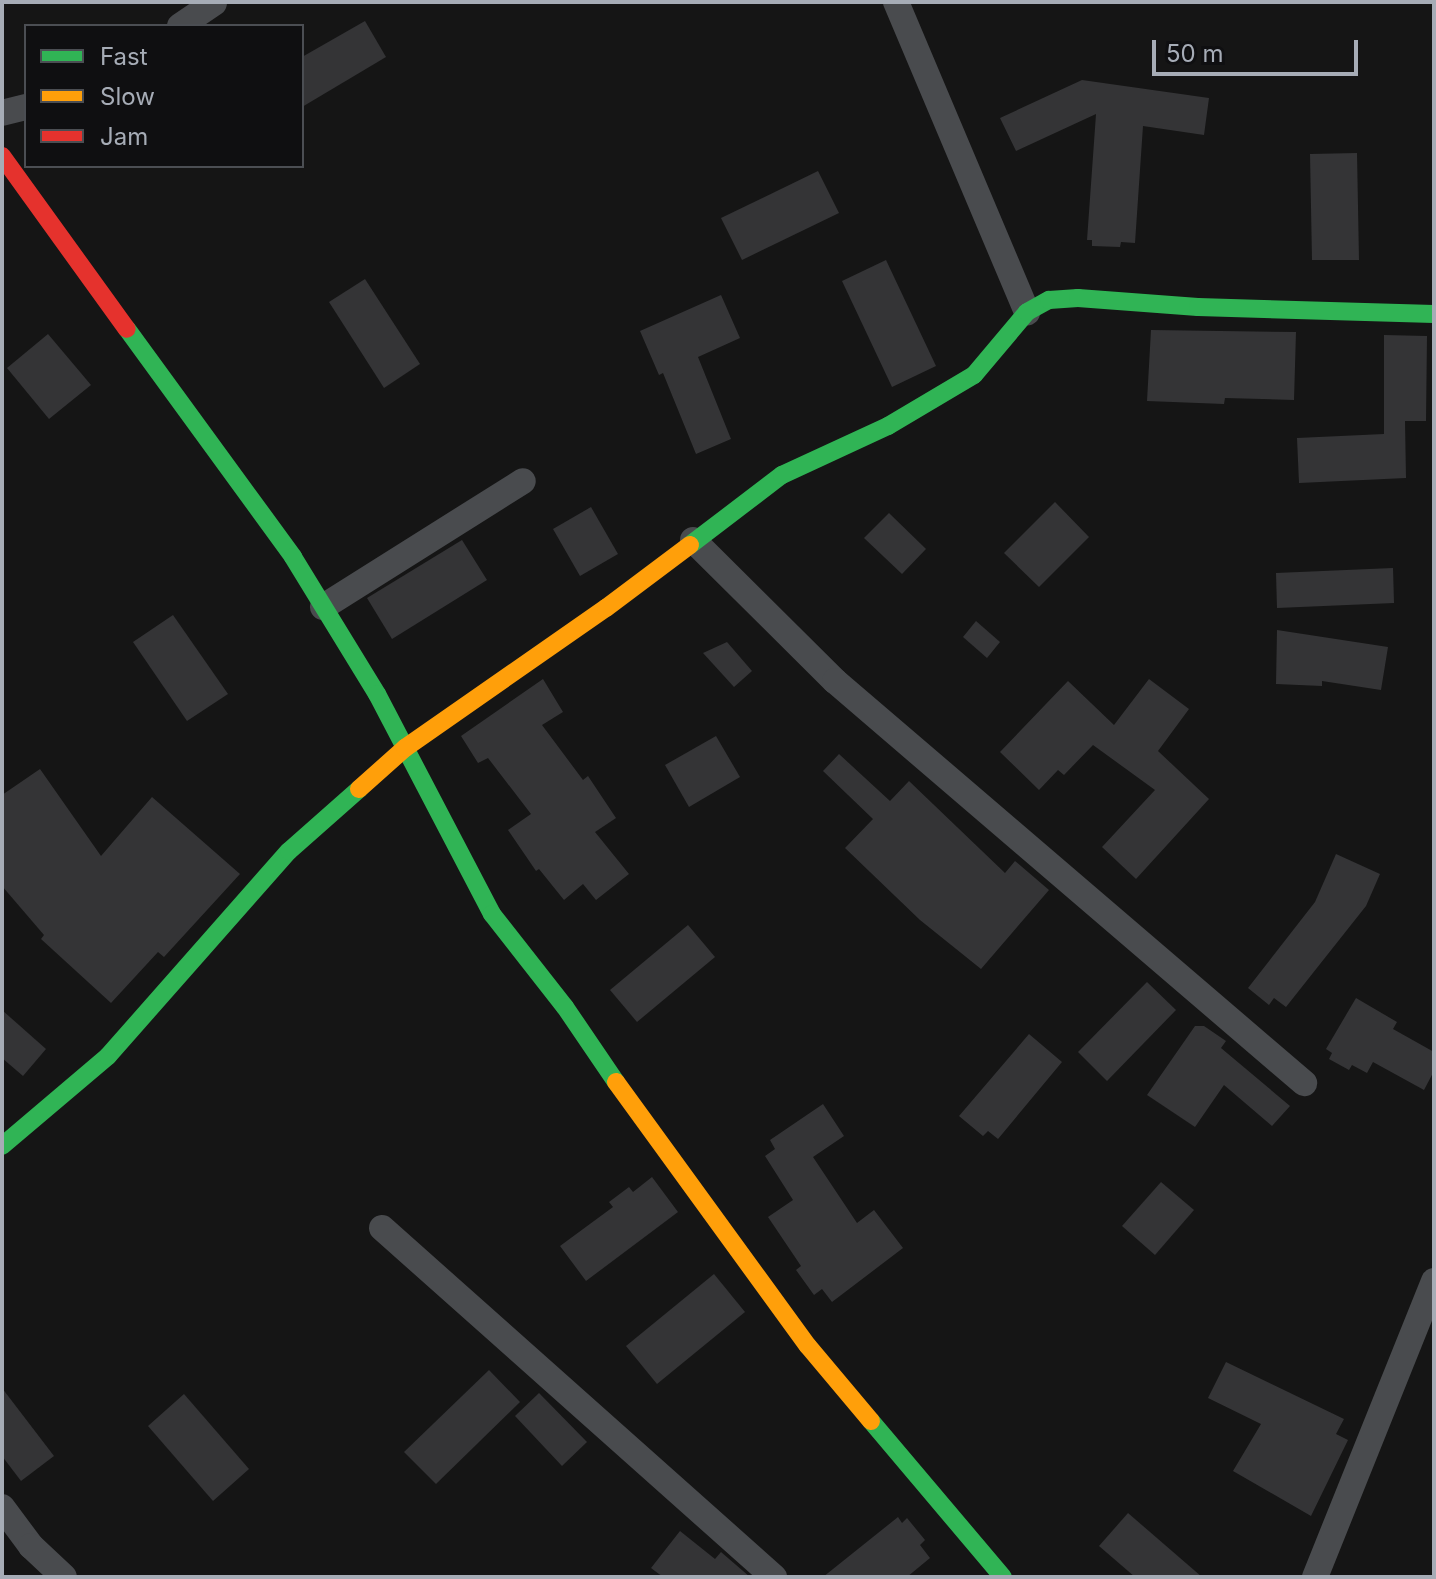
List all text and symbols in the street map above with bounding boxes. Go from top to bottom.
legend [24,24,304,168]
scale bar [1156,24,1362,74]
text: 50 m [1166,39,1224,68]
text: Fast [100,42,148,71]
text: Slow [100,82,155,111]
text: Jam [100,122,148,151]

